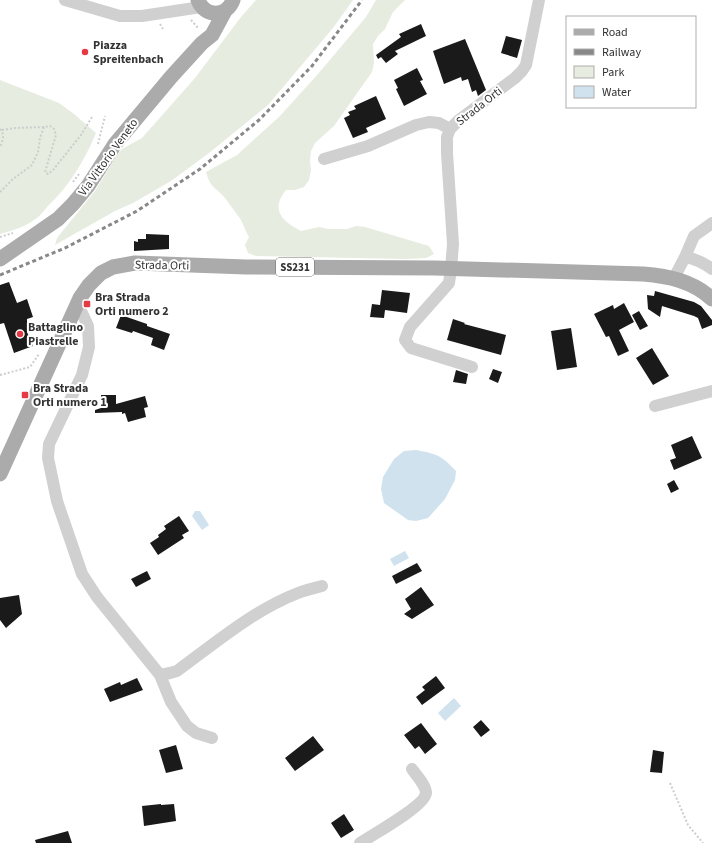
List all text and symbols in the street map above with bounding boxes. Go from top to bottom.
legend [566,16,696,108]
text: Road [602,24,628,41]
place label: Piazza Spreitenbach [93,37,164,68]
text: Railway [602,44,641,61]
marker: Piazza Spreitenbach [80,47,90,57]
text: Park [602,64,624,81]
street label: Strada Orti [453,83,506,130]
text: Water [602,84,632,101]
street label: Via Vittorio Veneto [75,115,142,199]
street label: Strada Orti [135,257,189,274]
road number: SS231 [276,258,314,276]
place label: Bra Strada Orti numero 2 [95,289,169,320]
marker: Bra Strada Orti numero 2 [82,299,92,309]
place label: Battaglino Piastrelle [28,319,83,350]
marker: Battaglino Piastrelle [15,329,25,339]
place label: Bra Strada Orti numero 1 [33,380,107,411]
marker: Bra Strada Orti numero 1 [20,390,30,400]

